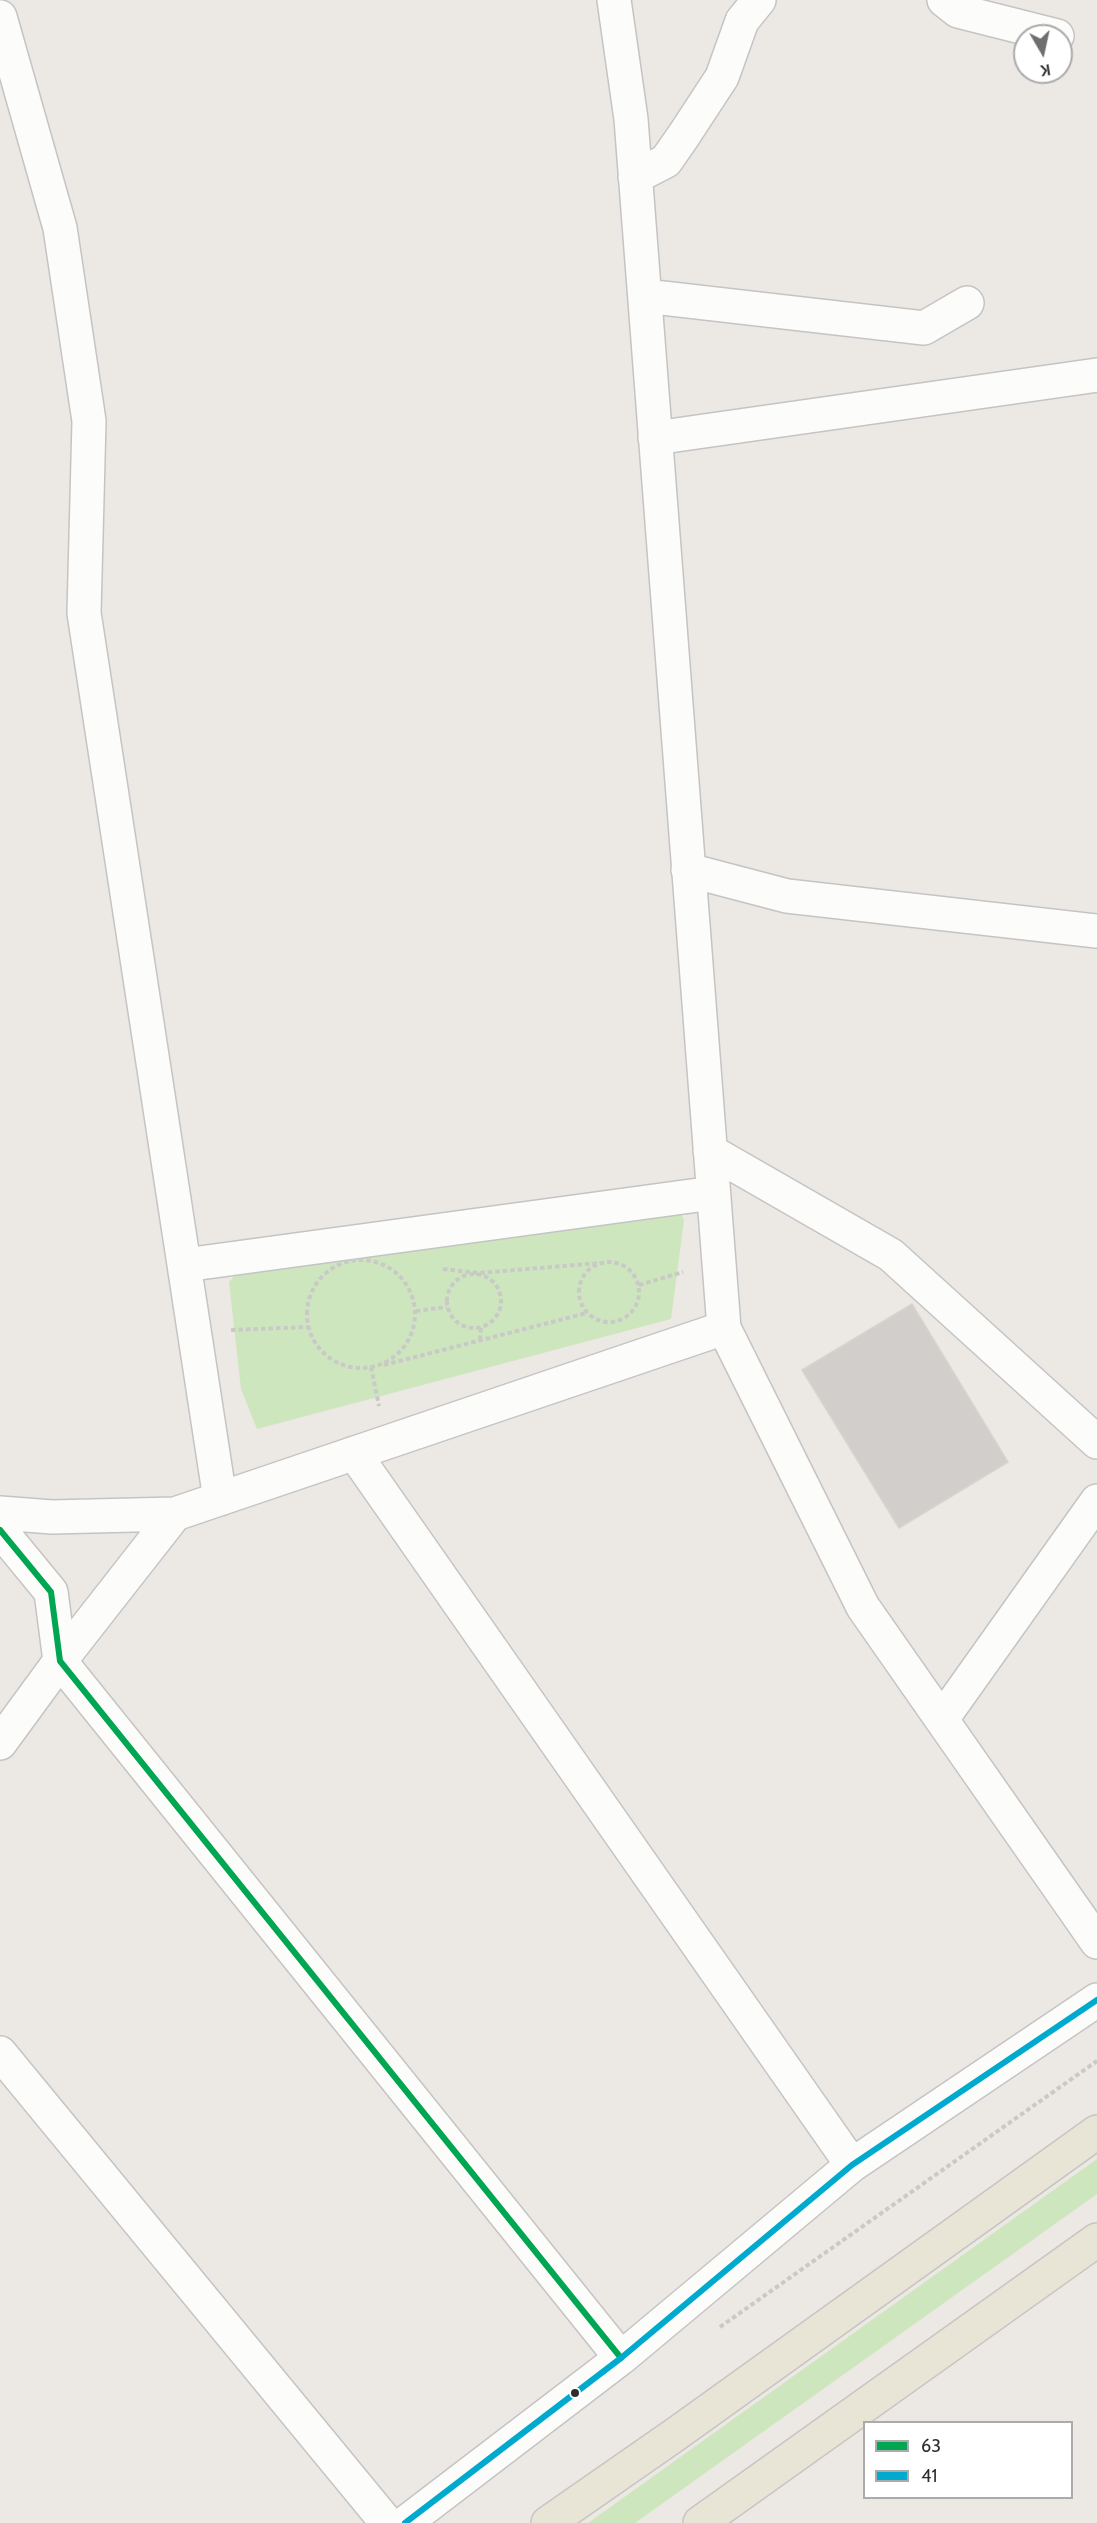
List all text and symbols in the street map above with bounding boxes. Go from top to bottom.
north arrow [1013,24,1073,84]
text: K [1039,60,1052,80]
unlabelled marker [569,2387,581,2399]
legend [863,2421,1073,2499]
text: 63 [921,2435,941,2457]
text: 41 [921,2465,937,2487]

